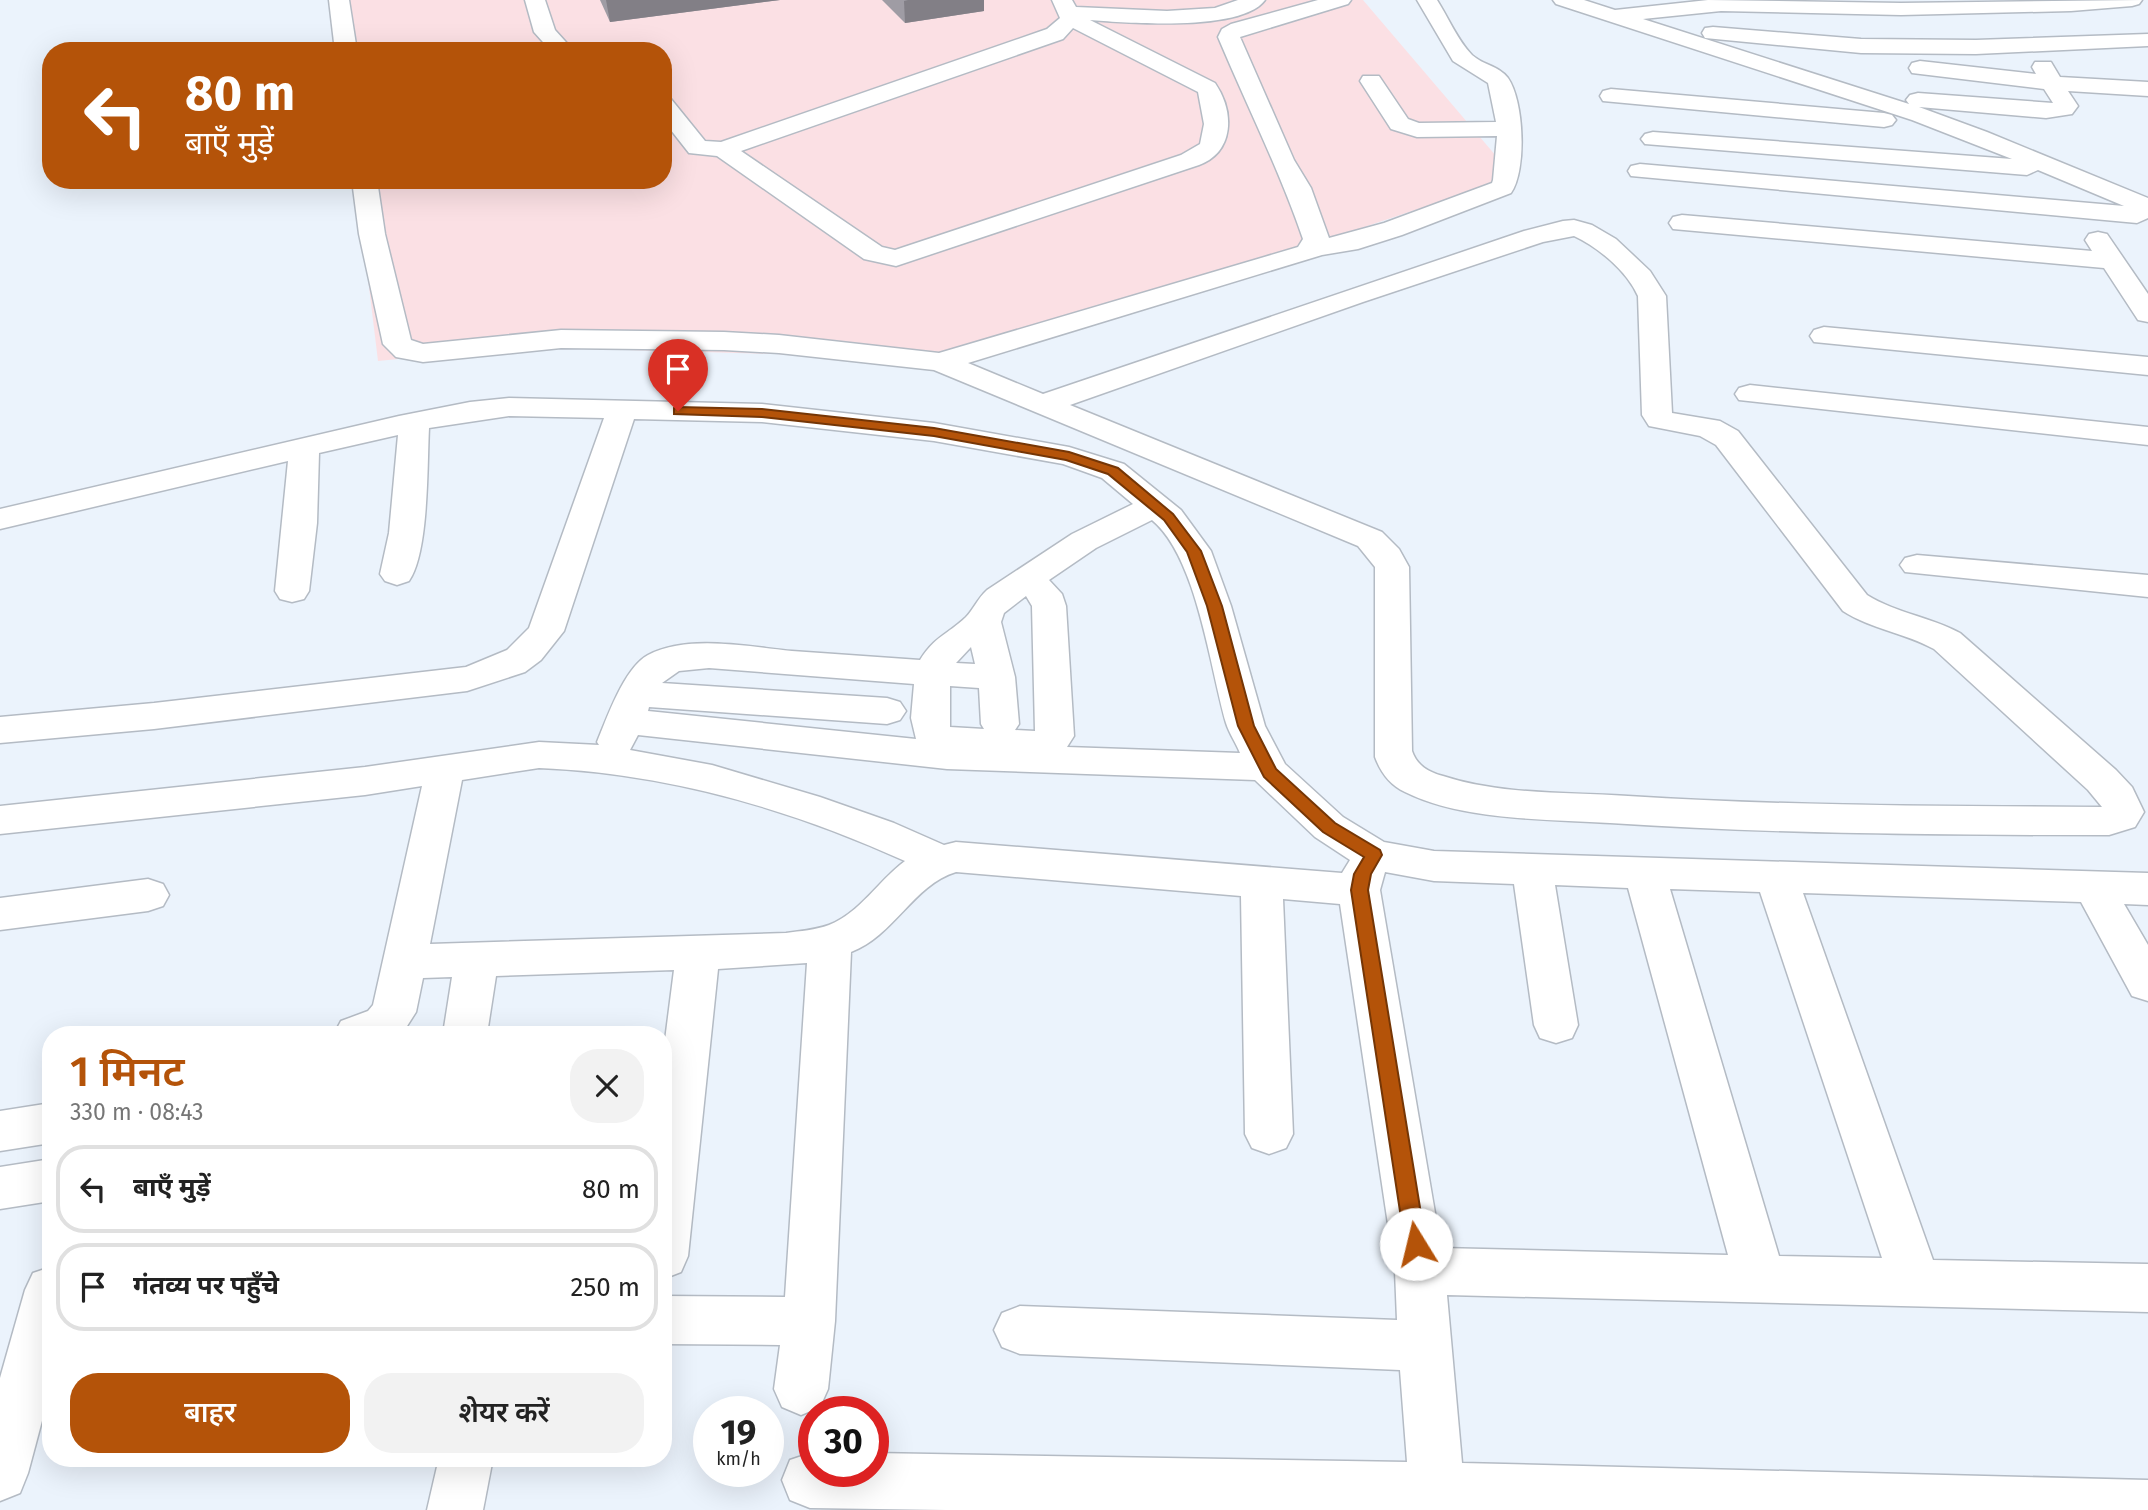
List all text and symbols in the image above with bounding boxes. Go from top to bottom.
text: 80 m [185,64,295,123]
icon: left [70,70,161,161]
text: बाएँ मुड़ें [185,124,274,162]
pin [648,339,708,411]
icon: arrive [659,350,697,388]
text: 1 मिनट [70,1047,185,1097]
button: close [570,1049,644,1123]
text: 330 m · 08:43 [70,1098,204,1126]
icon: left [74,1170,112,1208]
text: बाएँ मुड़ें [133,1172,210,1203]
text: 80 m [582,1174,640,1205]
position arrow [1379,1207,1453,1281]
icon: arrive [74,1268,112,1306]
text: गंतव्य पर पहुँचे [133,1270,279,1301]
text: 250 m [570,1272,640,1303]
button: बाहर [70,1373,350,1453]
button: शेयर करें [364,1373,644,1453]
speed limit sign: 30 [798,1396,889,1487]
text: 19 [721,1411,756,1453]
text: km/h [716,1448,761,1470]

